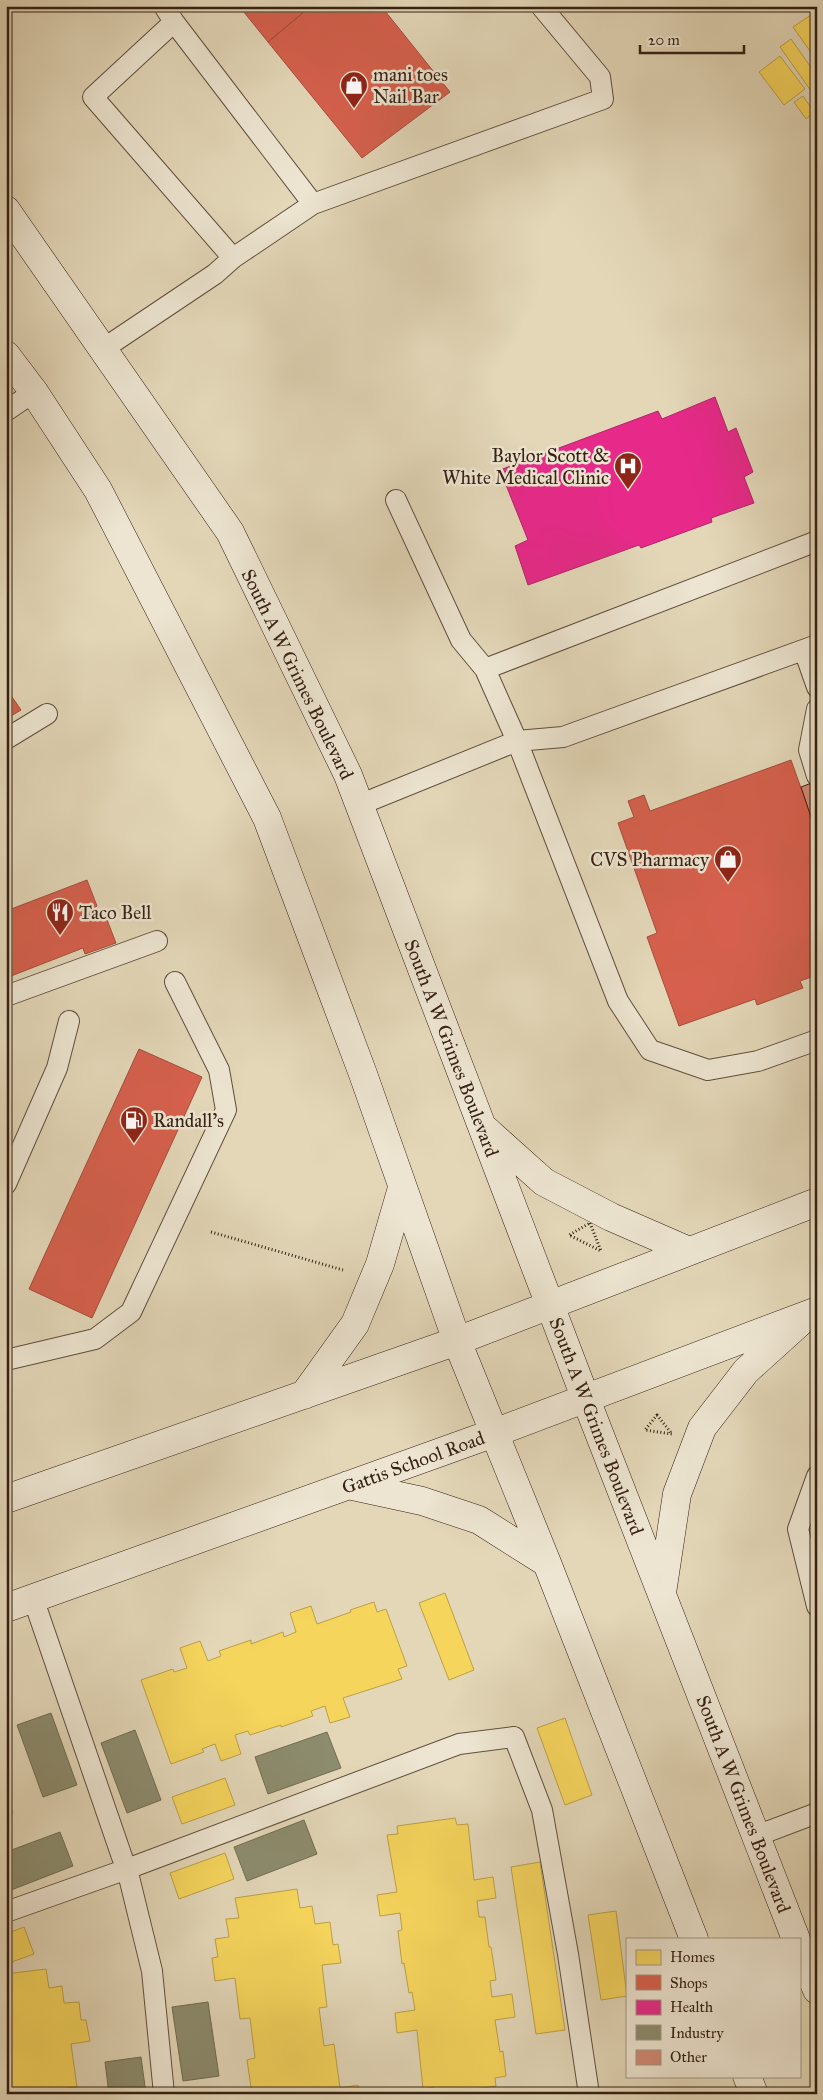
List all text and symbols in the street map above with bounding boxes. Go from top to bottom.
scale bar [640,22,744,54]
text: 20 m [648,31,680,49]
place label: mani toes Nail Bar [373,63,448,108]
shop icon: mani toes Nail Bar [339,70,369,109]
place label: Baylor Scott & White Medical Clinic [442,444,609,489]
hospital icon: Baylor Scott & White Medical Clinic [613,451,643,490]
street label: South A W Grimes Boulevard [237,565,359,784]
shop icon: CVS Pharmacy [713,844,743,883]
place label: CVS Pharmacy [590,848,710,871]
restaurant icon: Taco Bell [45,897,75,936]
place label: Taco Bell [79,901,152,924]
street label: South A W Grimes Boulevard [399,936,504,1161]
fuel station icon: Randall's [119,1105,149,1144]
place label: Randall's [153,1109,224,1132]
street label: South A W Grimes Boulevard [544,1314,649,1539]
street label: Gattis School Road [339,1426,488,1499]
street label: South A W Grimes Boulevard [691,1692,796,1917]
legend [626,1938,800,2078]
text: Homes [670,1948,715,1966]
text: Shops [670,1974,708,1992]
text: Health [670,1998,714,2016]
text: Industry [670,2024,724,2042]
text: Other [670,2048,707,2066]

